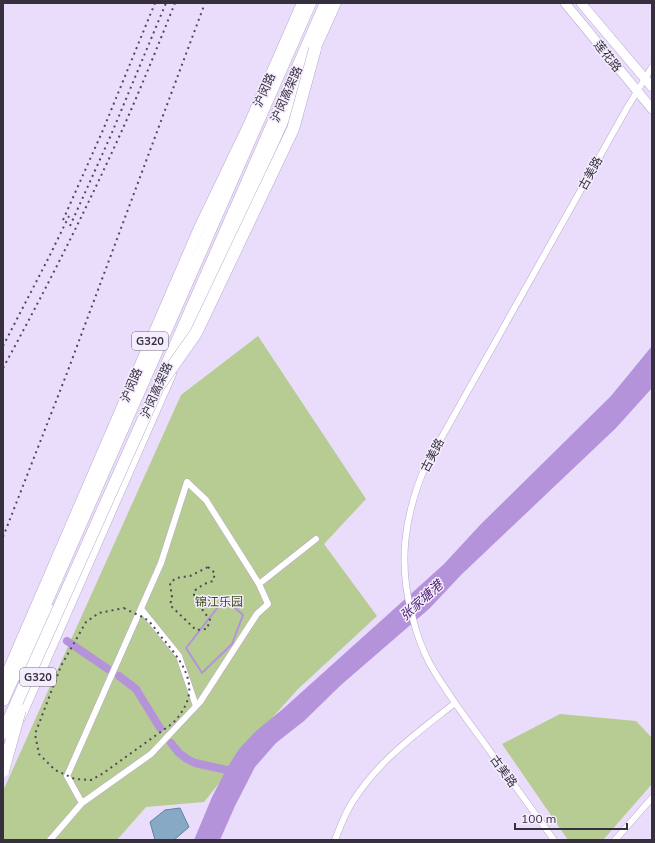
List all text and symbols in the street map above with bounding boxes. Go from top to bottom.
street label: 莲花路 [591,37,625,75]
street label: 沪闵高架路 [267,64,305,124]
street label: 沪闵路 [250,70,278,110]
street label: 古美路 [575,154,605,192]
road number: G320 [132,332,168,350]
street label: 沪闵高架路 [137,360,175,420]
street label: 沪闵路 [117,365,145,405]
street label: 古美路 [417,436,447,474]
water label: 张家塘港 [396,575,447,623]
park label: 锦江乐园 [195,594,243,609]
road number: G320 [20,668,56,686]
street label: 古美路 [487,752,521,790]
scale bar [515,805,627,831]
text: 100 m [521,811,556,826]

